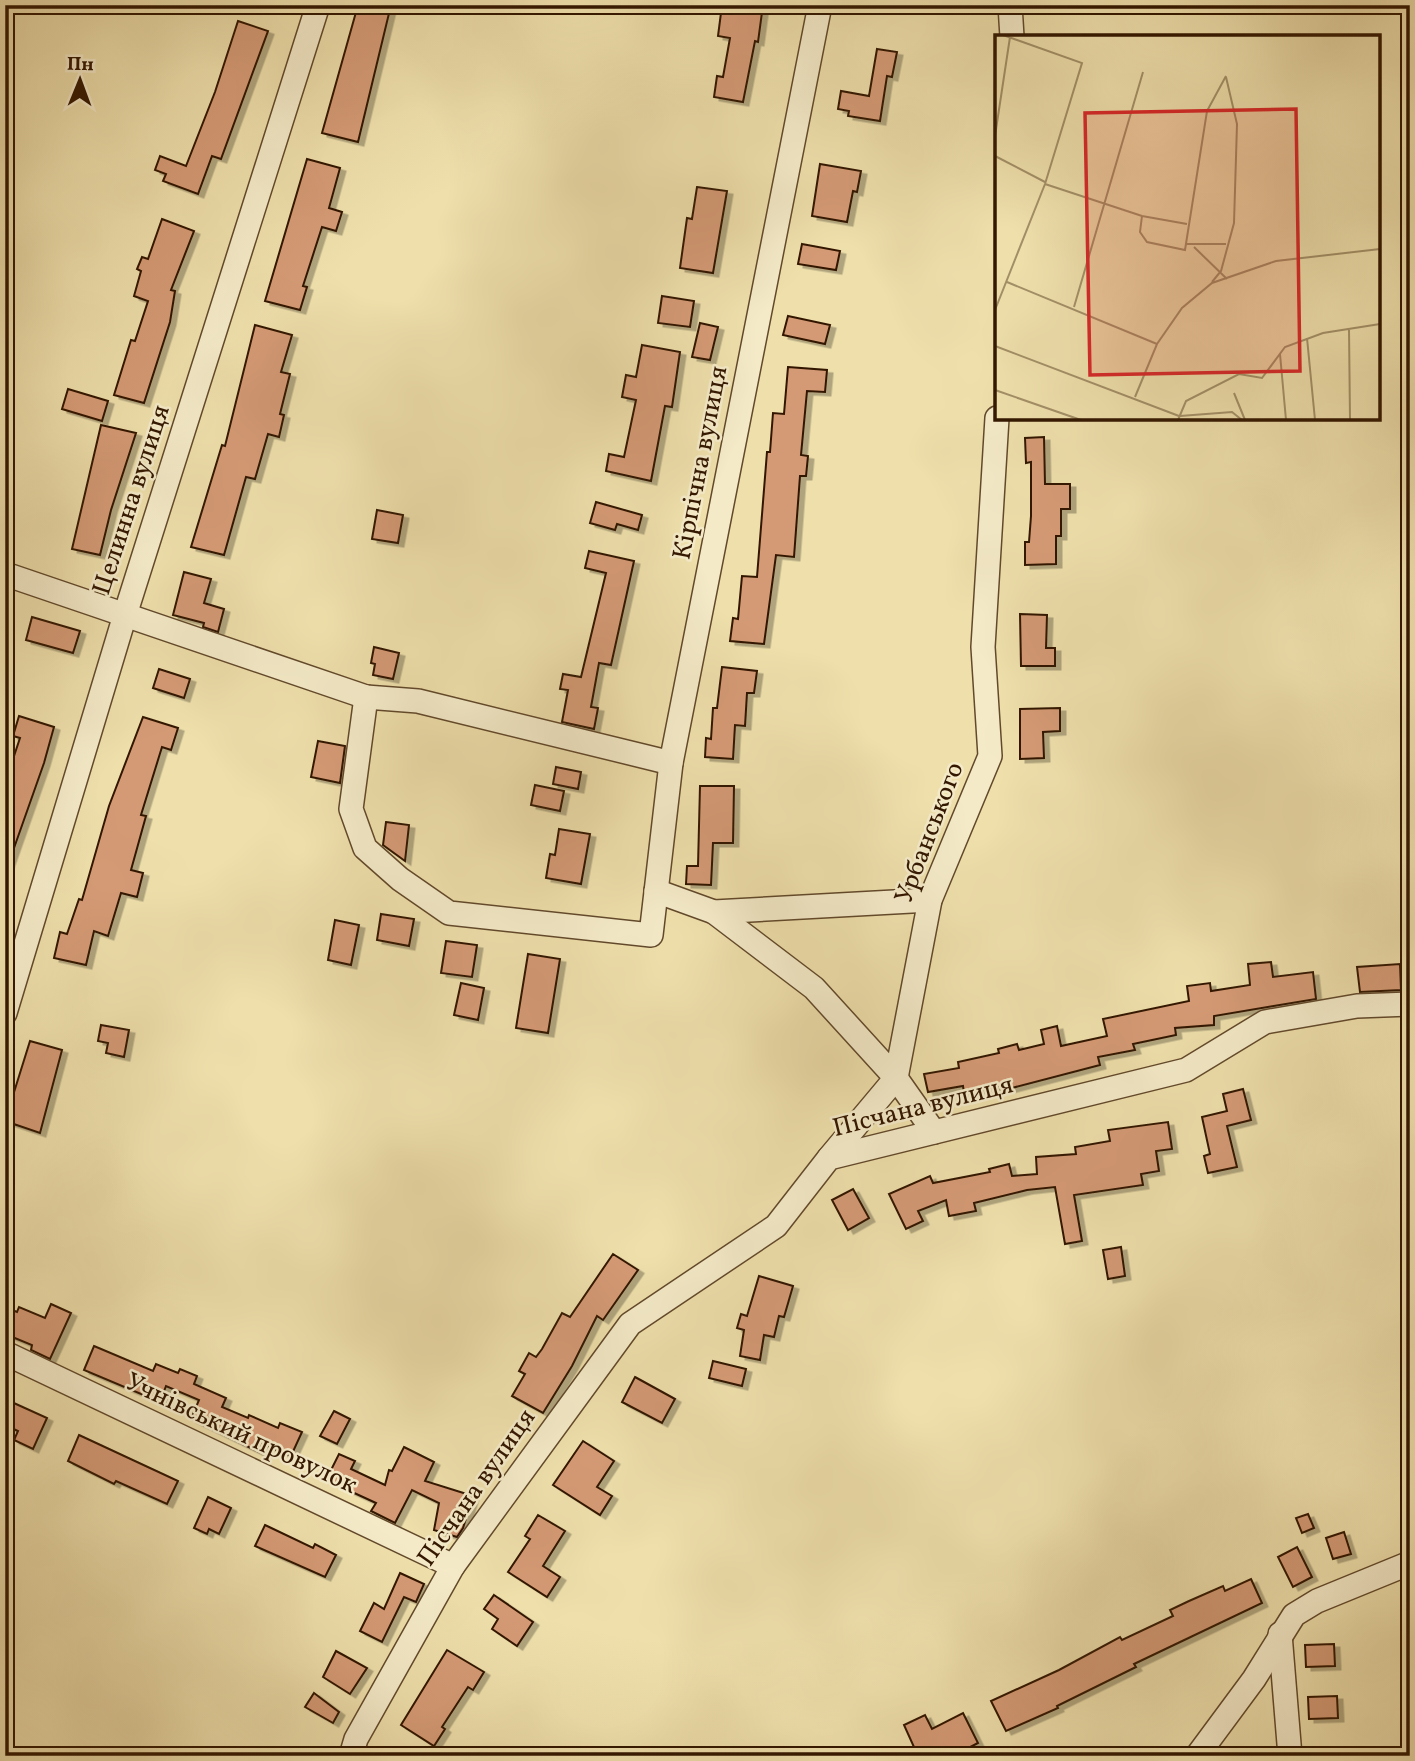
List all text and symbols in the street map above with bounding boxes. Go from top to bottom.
inset map [995,35,1380,420]
north arrow [46,46,116,116]
text: Пн [67,52,94,78]
street label: Кiрпiчна вулиця [665,363,737,563]
street label: Целинна вулиця [84,400,180,600]
street label: Урбанського [887,757,973,909]
street label: Пiсчана вулиця [829,1067,1017,1147]
street label: Учнівський провулок [119,1364,363,1504]
street label: Пiсчана вулиця [409,1402,545,1574]

